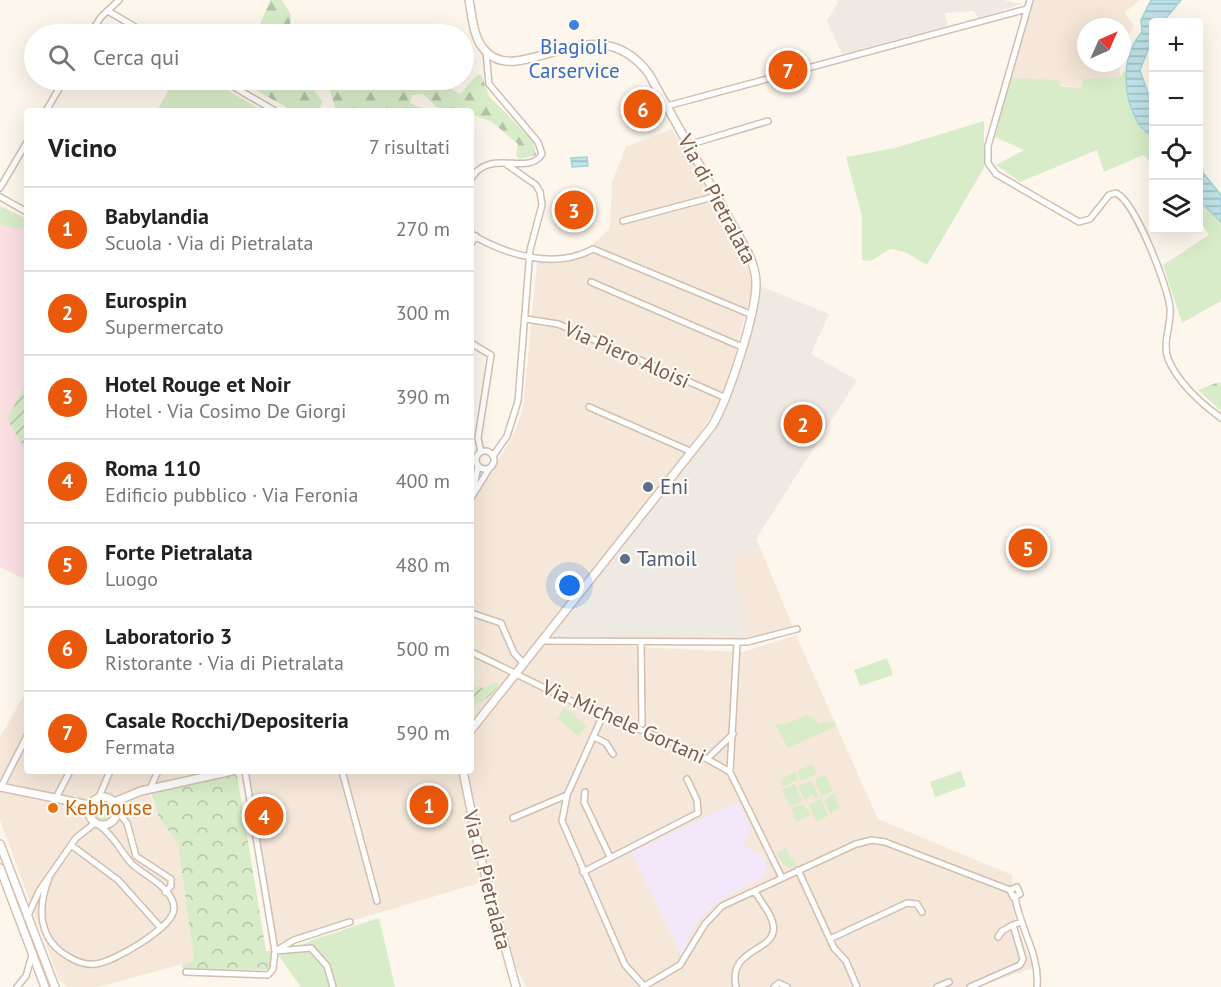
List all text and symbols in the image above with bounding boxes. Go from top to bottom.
marker: Biagioli Carservice [567,18,581,32]
north arrow [1077,18,1131,72]
map controls [1149,18,1203,234]
button: + [1149,18,1203,72]
search box [24,24,474,90]
place label: Biagioli Carservice [528,33,620,84]
icon: search [45,41,78,74]
text: Cerca qui [93,43,180,71]
pin: 7 [768,48,808,92]
button: − [1149,72,1203,126]
pin: 6 [624,86,662,132]
button: locate [1149,126,1203,180]
street label: Via di Pietralata [672,128,763,268]
text: Vicino [48,131,117,164]
text: 7 risultati [369,134,450,160]
button: layers [1149,180,1203,234]
pin: 3 [554,188,594,232]
text: Babylandia [105,202,209,230]
text: 1 [62,216,73,242]
text: 270 m [396,216,450,242]
text: Scuola · Via di Pietralata [105,230,313,256]
text: Eurospin [105,286,187,314]
text: 2 [62,300,73,326]
text: 300 m [396,300,450,326]
text: Supermercato [105,314,224,340]
street label: Via Piero Aloisi [559,314,694,394]
text: Hotel Rouge et Noir [105,370,291,398]
text: 3 [62,384,73,410]
text: 390 m [396,384,450,410]
text: Hotel · Via Cosimo De Giorgi [105,398,346,424]
pin: 2 [784,402,822,446]
text: Roma 110 [105,454,201,482]
text: 4 [62,468,73,494]
text: 400 m [396,468,450,494]
place label: Eni [660,473,688,500]
marker: Eni [641,480,655,494]
text: Edificio pubblico · Via Feronia [105,482,358,508]
pin: 5 [1008,526,1048,570]
text: Forte Pietralata [105,538,253,566]
place label: Tamoil [637,545,697,572]
text: 5 [62,552,73,578]
text: 480 m [396,552,450,578]
marker: Tamoil [618,552,632,566]
text: Luogo [105,566,158,592]
your location [555,571,584,600]
text: Laboratorio 3 [105,622,232,650]
text: 6 [62,636,73,662]
text: 500 m [396,636,450,662]
text: Ristorante · Via di Pietralata [105,650,344,676]
street label: Via Michele Gortani [537,673,710,770]
text: Casale Rocchi/Depositeria [105,706,349,734]
text: 7 [62,720,73,746]
text: 590 m [396,720,450,746]
text: Fermata [105,734,175,760]
pin: 1 [410,782,448,828]
place label: Kebhouse [65,794,152,821]
pin: 4 [244,794,284,838]
marker: Kebhouse [46,801,60,815]
street label: Via di Pietralata [457,806,518,952]

